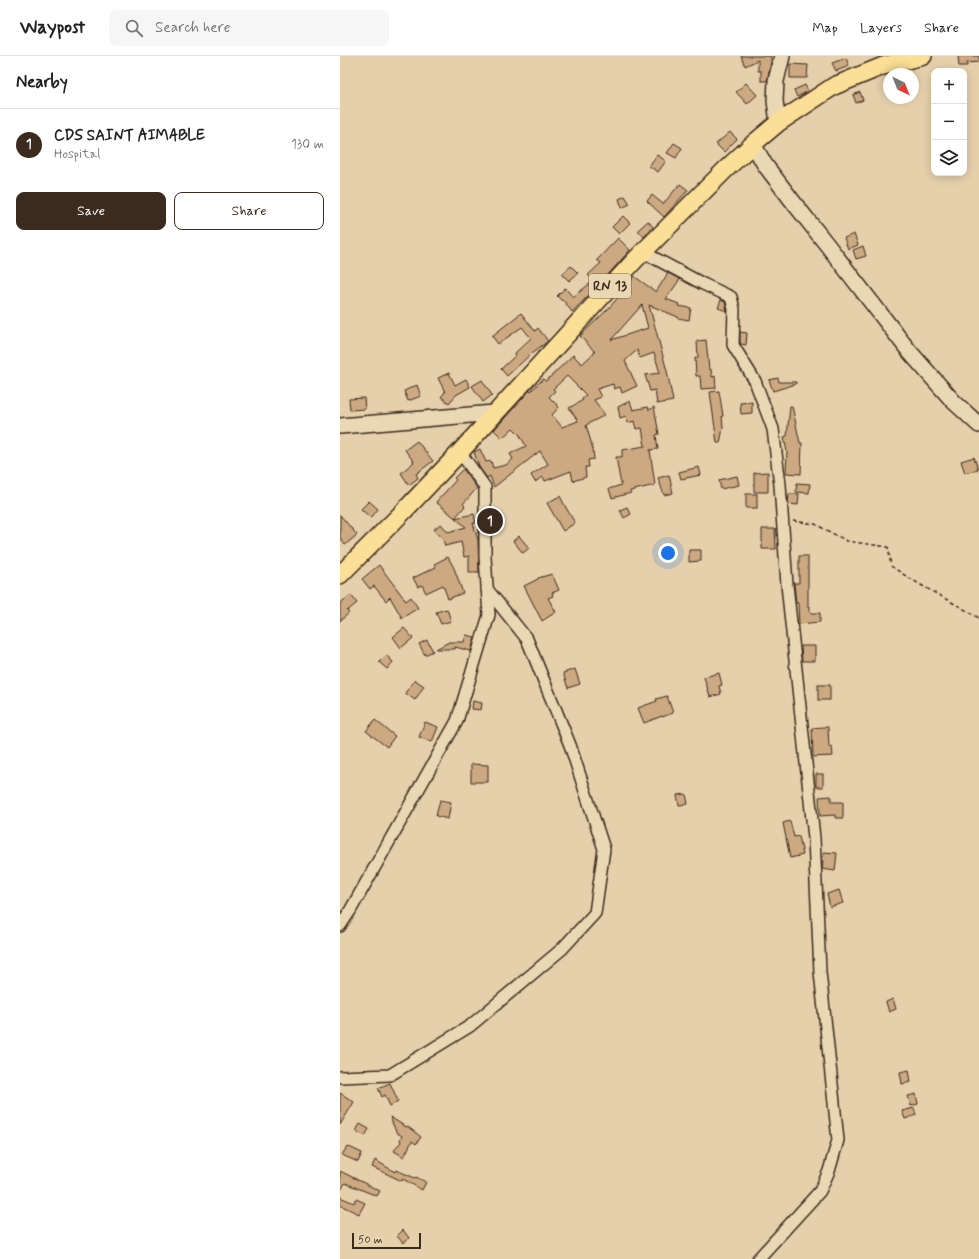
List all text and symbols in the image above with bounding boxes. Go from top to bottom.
search box [109,10,389,46]
text: Waypost [20,15,85,40]
icon: search [123,17,145,39]
text: Search here [155,18,231,38]
text: Map [812,19,838,37]
text: Layers [860,19,902,37]
text: Share [924,19,959,37]
north arrow [883,68,919,104]
map controls [931,68,967,176]
button: + [931,68,967,104]
text: Nearby [16,71,68,93]
button: − [931,104,967,140]
text: CDS SAINT AIMABLE [54,126,205,146]
text: 1 [26,136,32,153]
text: 130 m [291,136,324,153]
button: layers [931,140,967,176]
text: Hospital [54,146,100,163]
button: Save [16,192,166,230]
button: Share [174,192,324,230]
road number: RN 13 [589,274,631,298]
pin: 1 [477,506,503,536]
your location [658,543,678,563]
scale bar [352,1231,421,1250]
text: 50 m [358,1233,383,1247]

